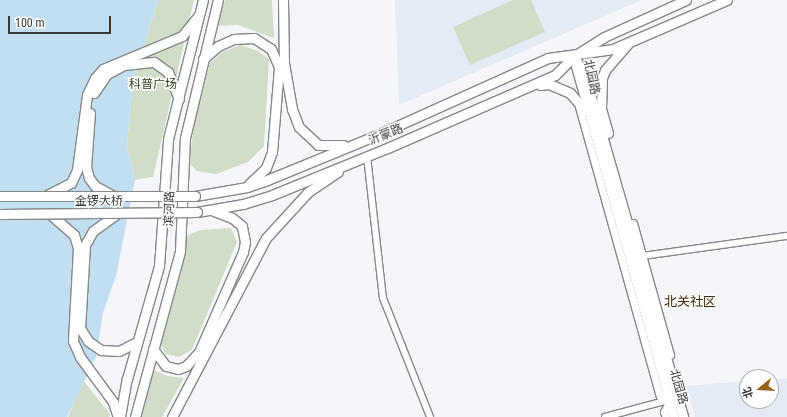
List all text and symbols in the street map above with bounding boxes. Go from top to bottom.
scale bar [10,8,113,34]
text: 100 m [15,16,45,30]
street label: 北园路 [580,58,602,96]
park label: 科普广场 [129,78,177,92]
street label: 沂蒙路 [367,122,405,148]
street label: 滨河路 [162,191,178,227]
street label: 金锣大桥 [75,195,123,209]
district label: 北关社区 [664,294,716,310]
street label: 北园路 [666,368,690,406]
north arrow [739,369,779,409]
text: 北 [740,385,756,400]

